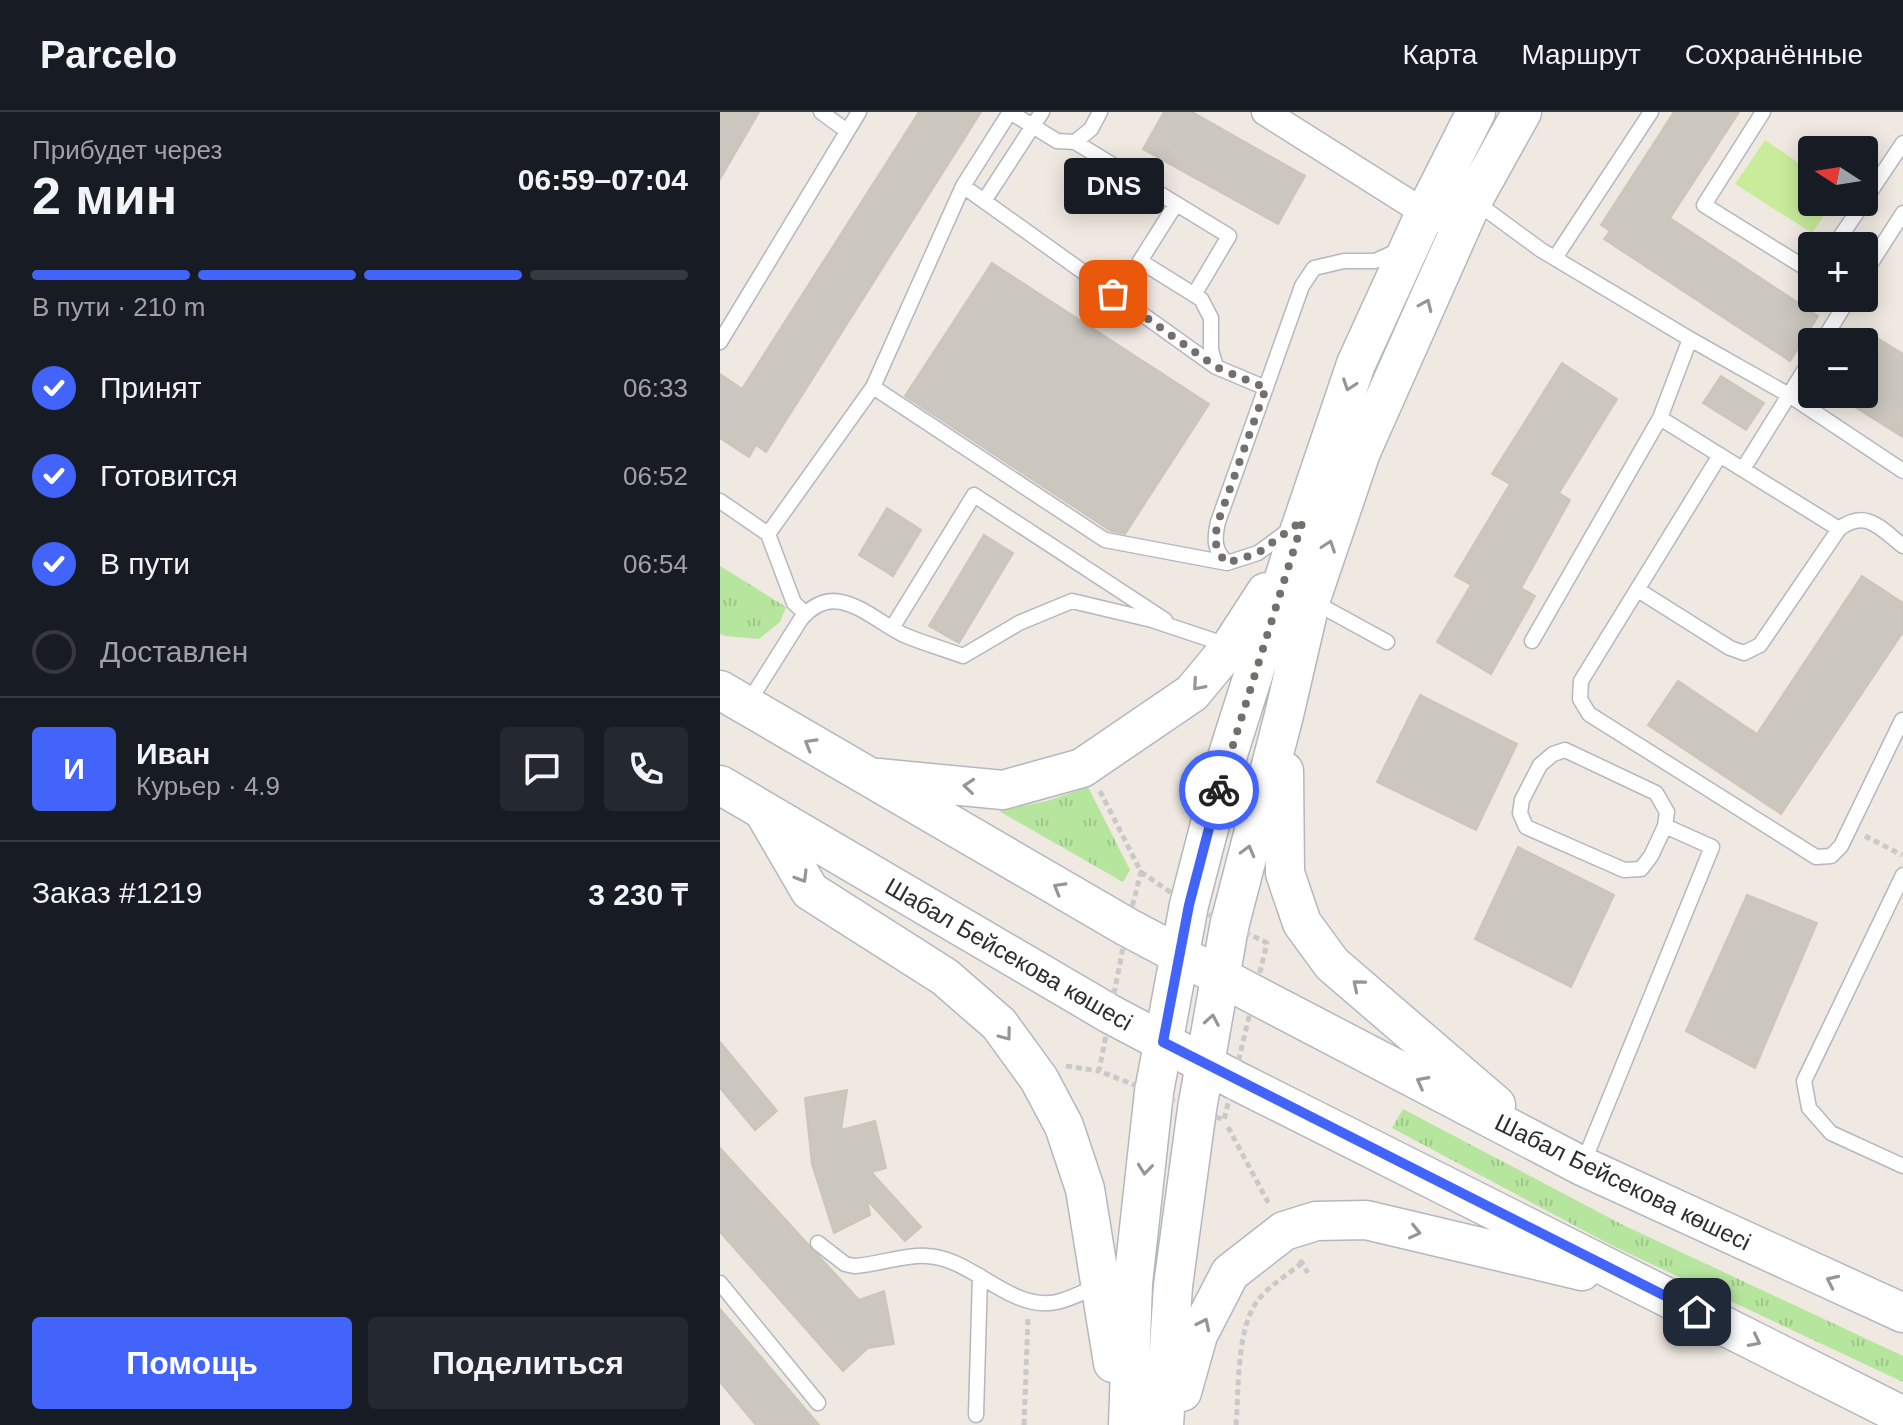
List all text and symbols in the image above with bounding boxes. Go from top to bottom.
text: Parcelo [40,34,177,76]
text: Карта [1402,39,1477,70]
text: Маршрут [1521,39,1641,70]
text: Сохранённые [1685,39,1863,70]
text: Прибудет через [32,135,222,165]
north arrow [1798,136,1878,216]
map controls [1798,136,1878,408]
callout: DNS [1063,158,1163,214]
text: 06:59–07:04 [518,163,688,196]
text: 2 мин [32,167,177,225]
text: DNS [1087,171,1141,201]
button: + [1798,232,1878,312]
pin [1079,260,1147,328]
icon: bag [1091,272,1135,316]
text: В пути · 210 m [32,292,205,322]
one-way arrow [1416,299,1432,313]
button: − [1798,328,1878,408]
icon: check [32,366,76,410]
text: Принят [100,371,202,404]
text: 06:33 [623,373,688,403]
one-way arrow [1342,378,1358,392]
icon: check [32,454,76,498]
text: Готовится [100,459,238,492]
text: 06:52 [623,461,688,491]
one-way arrow [1319,540,1335,554]
icon: check [32,542,76,586]
text: В пути [100,547,190,580]
text: 06:54 [623,549,688,579]
text: Доставлен [100,635,248,668]
one-way arrow [1194,675,1208,690]
button: chat [500,727,584,811]
button: phone [604,727,688,811]
text: Иван [136,737,210,770]
one-way arrow [804,738,819,754]
courier [1179,750,1259,830]
text: И [63,752,85,785]
icon: bike [1197,768,1241,812]
text: Курьер · 4.9 [136,771,280,801]
one-way arrow [962,778,975,795]
one-way arrow [1239,845,1256,859]
one-way arrow [792,868,808,883]
street label: Шабал Бейсекова көшесі [881,872,1137,1036]
text: Заказ #1219 [32,876,202,909]
text: 3 230 ₸ [588,878,688,911]
one-way arrow [1053,882,1068,898]
one-way arrow [1352,980,1367,995]
one-way arrow [1203,1013,1220,1027]
one-way arrow [996,1026,1011,1040]
one-way arrow [1415,1077,1430,1092]
street label: Шабал Бейсекова көшесі [1491,1108,1755,1256]
one-way arrow [1137,1163,1154,1176]
one-way arrow [1408,1223,1422,1240]
one-way arrow [1826,1275,1840,1291]
pin [1663,1278,1731,1346]
icon: home [1675,1290,1719,1334]
button: Помощь [32,1317,352,1409]
button: Поделиться [368,1317,688,1409]
one-way arrow [1194,1317,1209,1332]
one-way arrow [1746,1332,1761,1347]

